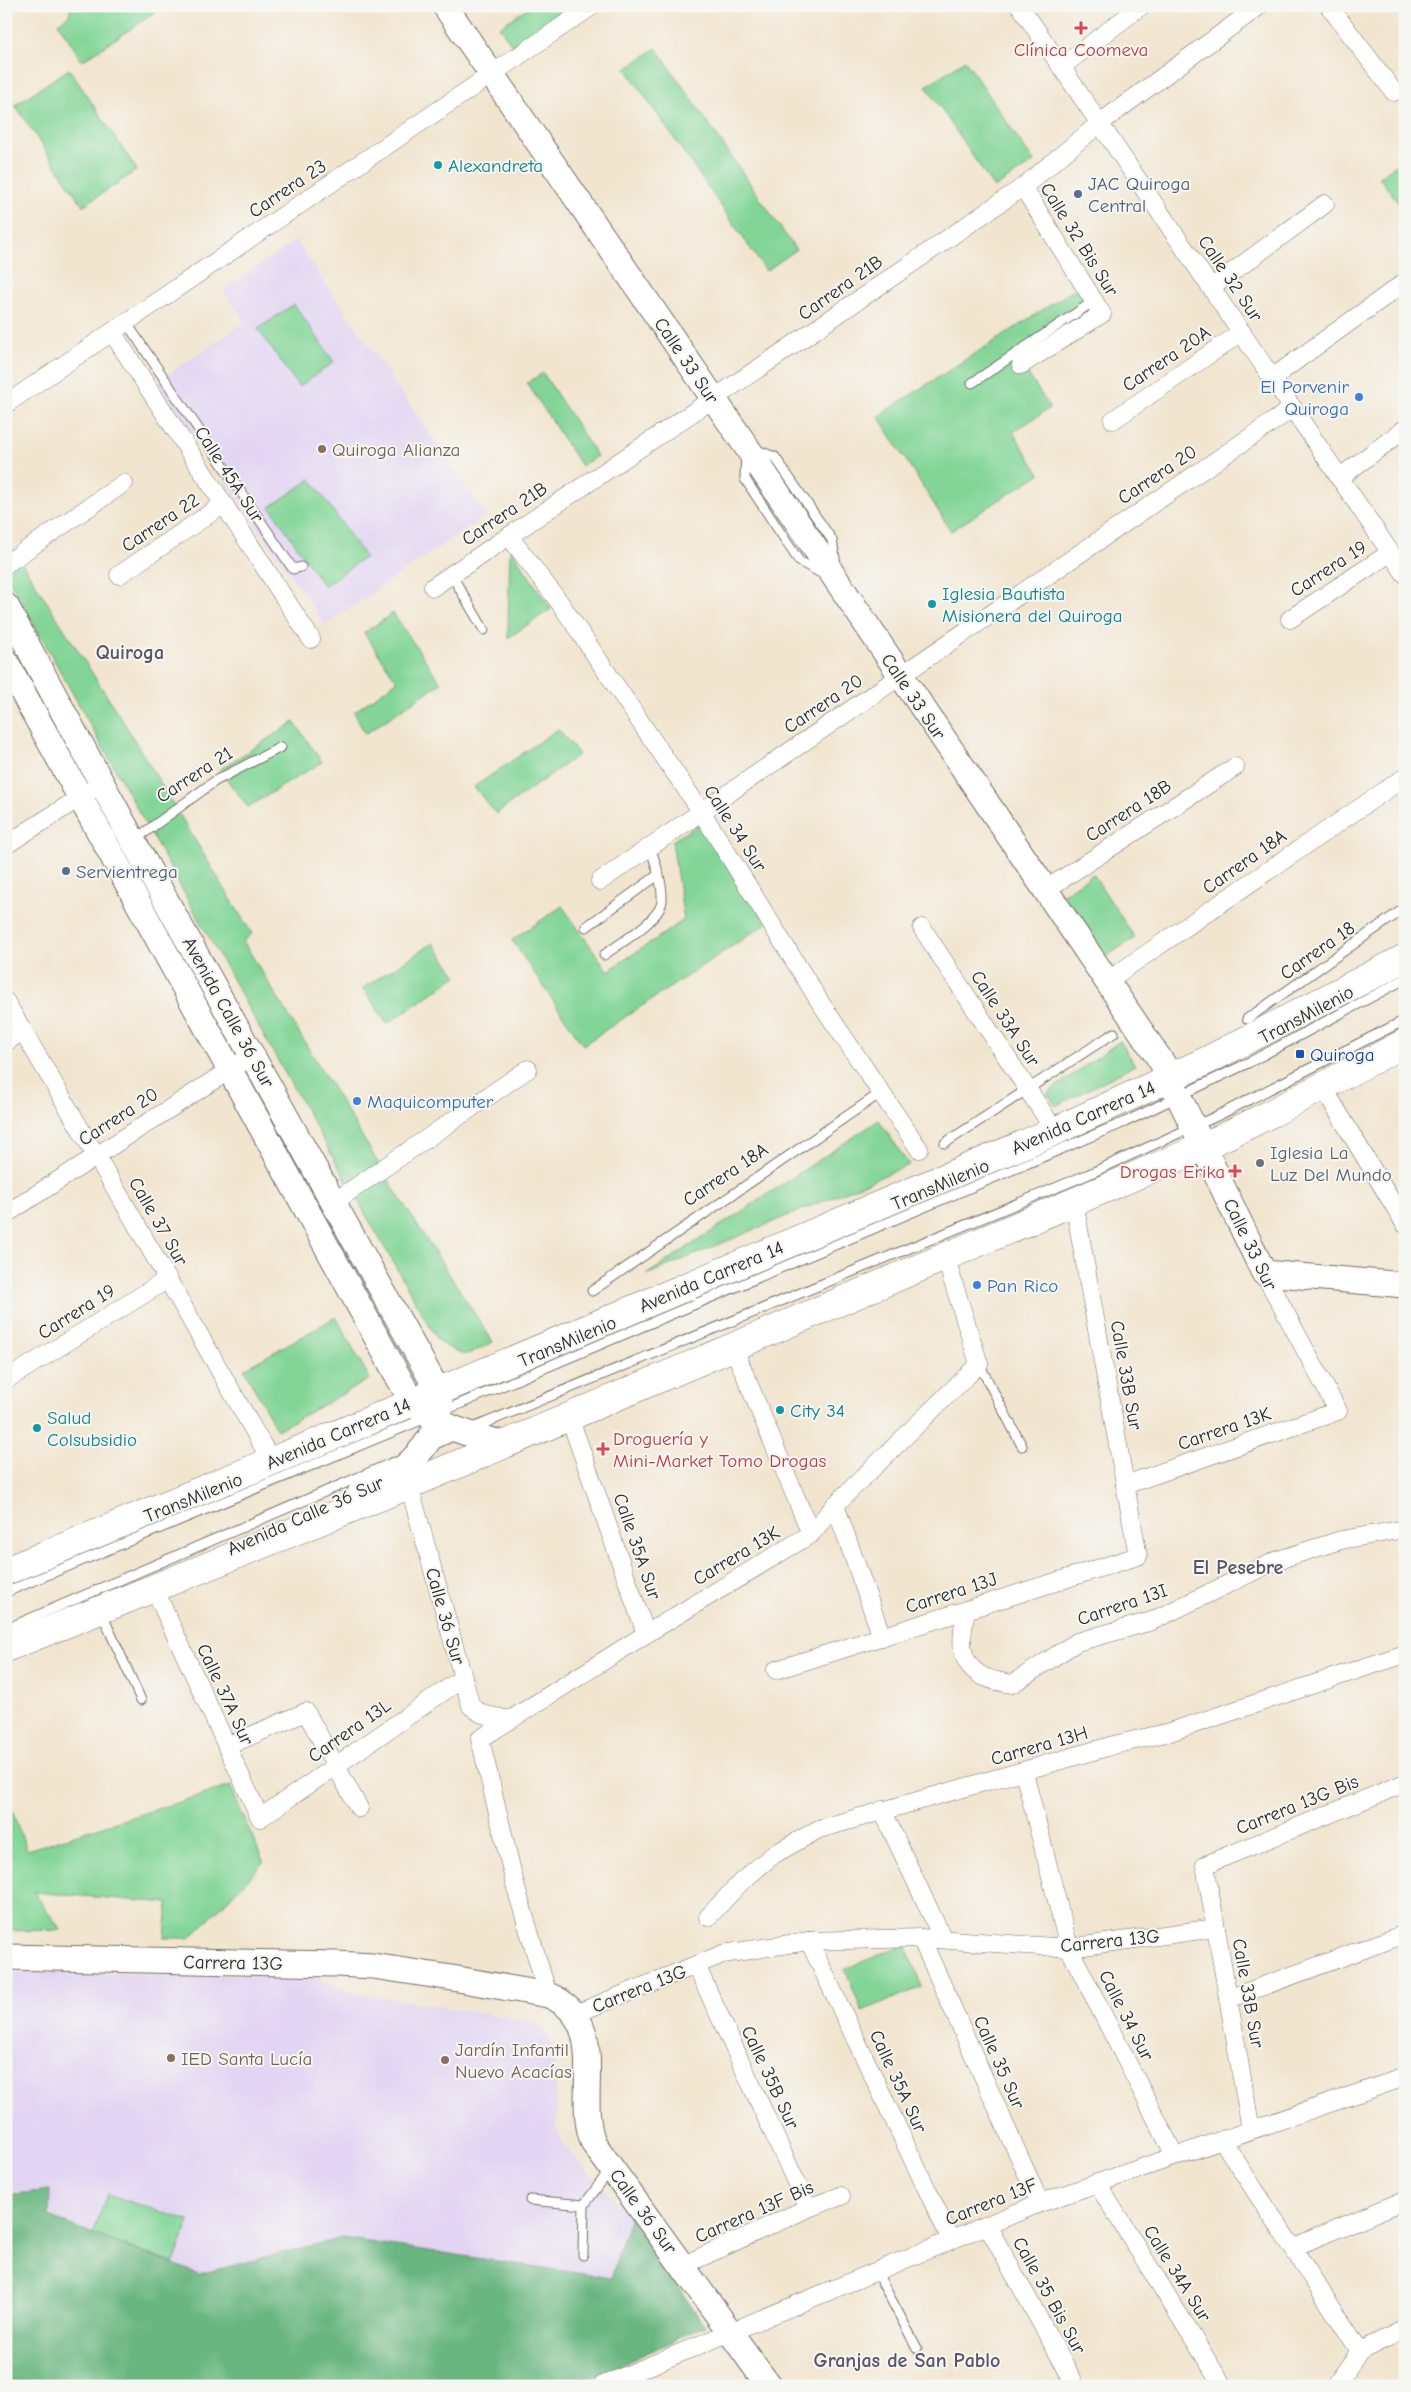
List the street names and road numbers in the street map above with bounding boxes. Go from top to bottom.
street label: Carrera 23 [245,155,330,223]
street label: Calle 32 Bis Sur [1035,179,1123,301]
street label: Calle 32 Sur [1193,231,1267,326]
street label: Carrera 21B [794,251,887,325]
street label: Calle 33 Sur [649,313,723,408]
street label: Carrera 20A [1118,321,1215,396]
street label: Calle 45A Sur [190,422,269,527]
street label: Carrera 20 [1114,440,1201,509]
street label: Carrera 21B [458,477,551,550]
street label: Carrera 22 [118,489,204,557]
street label: Carrera 19 [1286,536,1371,602]
street label: Calle 33 Sur [876,649,950,744]
street label: Carrera 20 [780,669,867,738]
street label: Carrera 21 [152,742,237,808]
street label: Carrera 18B [1081,775,1176,847]
street label: Calle 34 Sur [699,781,771,876]
street label: Carrera 18A [1198,825,1291,899]
street label: Carrera 18 [1276,917,1359,985]
street label: Avenida Calle 36 Sur [178,933,279,1092]
street label: Calle 33A Sur [966,966,1045,1071]
street label: TransMilenio [1255,981,1358,1049]
street label: Avenida Carrera 14 [1008,1076,1159,1159]
street label: Carrera 20 [75,1083,163,1151]
street label: Carrera 18A [679,1138,772,1211]
street label: TransMilenio [888,1154,993,1215]
street label: Calle 37 Sur [124,1173,192,1270]
street label: Calle 33 Sur [1219,1195,1282,1294]
street label: Avenida Carrera 14 [636,1237,787,1317]
street label: Carrera 19 [34,1280,119,1344]
street label: TransMilenio [515,1311,620,1372]
street label: Calle 33B Sur [1106,1319,1147,1432]
street label: Avenida Carrera 14 [263,1394,414,1474]
street label: Carrera 13K [1175,1403,1274,1455]
street label: TransMilenio [141,1468,246,1528]
street label: Avenida Calle 36 Sur [224,1471,387,1560]
street label: Calle 35A Sur [609,1490,666,1603]
street label: Carrera 13K [689,1521,784,1590]
street label: Calle 36 Sur [421,1565,469,1668]
street label: Carrera 13J [903,1568,1000,1618]
street label: Carrera 13I [1074,1579,1170,1631]
street label: Calle 37A Sur [192,1640,258,1749]
street label: Carrera 13L [304,1694,395,1767]
street label: Carrera 13H [988,1722,1090,1770]
street label: Carrera 13G Bis [1233,1770,1362,1840]
street label: Carrera 13G [1059,1925,1161,1957]
street label: Calle 33B Sur [1228,1937,1269,2050]
street label: Carrera 13G [183,1951,283,1975]
street label: Carrera 13G [589,1960,690,2018]
street label: Calle 34 Sur [1094,1967,1158,2065]
street label: Calle 35 Sur [969,2012,1030,2113]
street label: Calle 35B Sur [737,2022,804,2133]
street label: Calle 35A Sur [865,2027,932,2137]
street label: Calle 36 Sur [605,2165,682,2259]
street label: Carrera 13F [942,2174,1041,2230]
street label: Carrera 13F Bis [692,2176,817,2248]
street label: Calle 34A Sur [1139,2221,1216,2326]
street label: Calle 35 Bis Sur [1008,2233,1090,2358]

